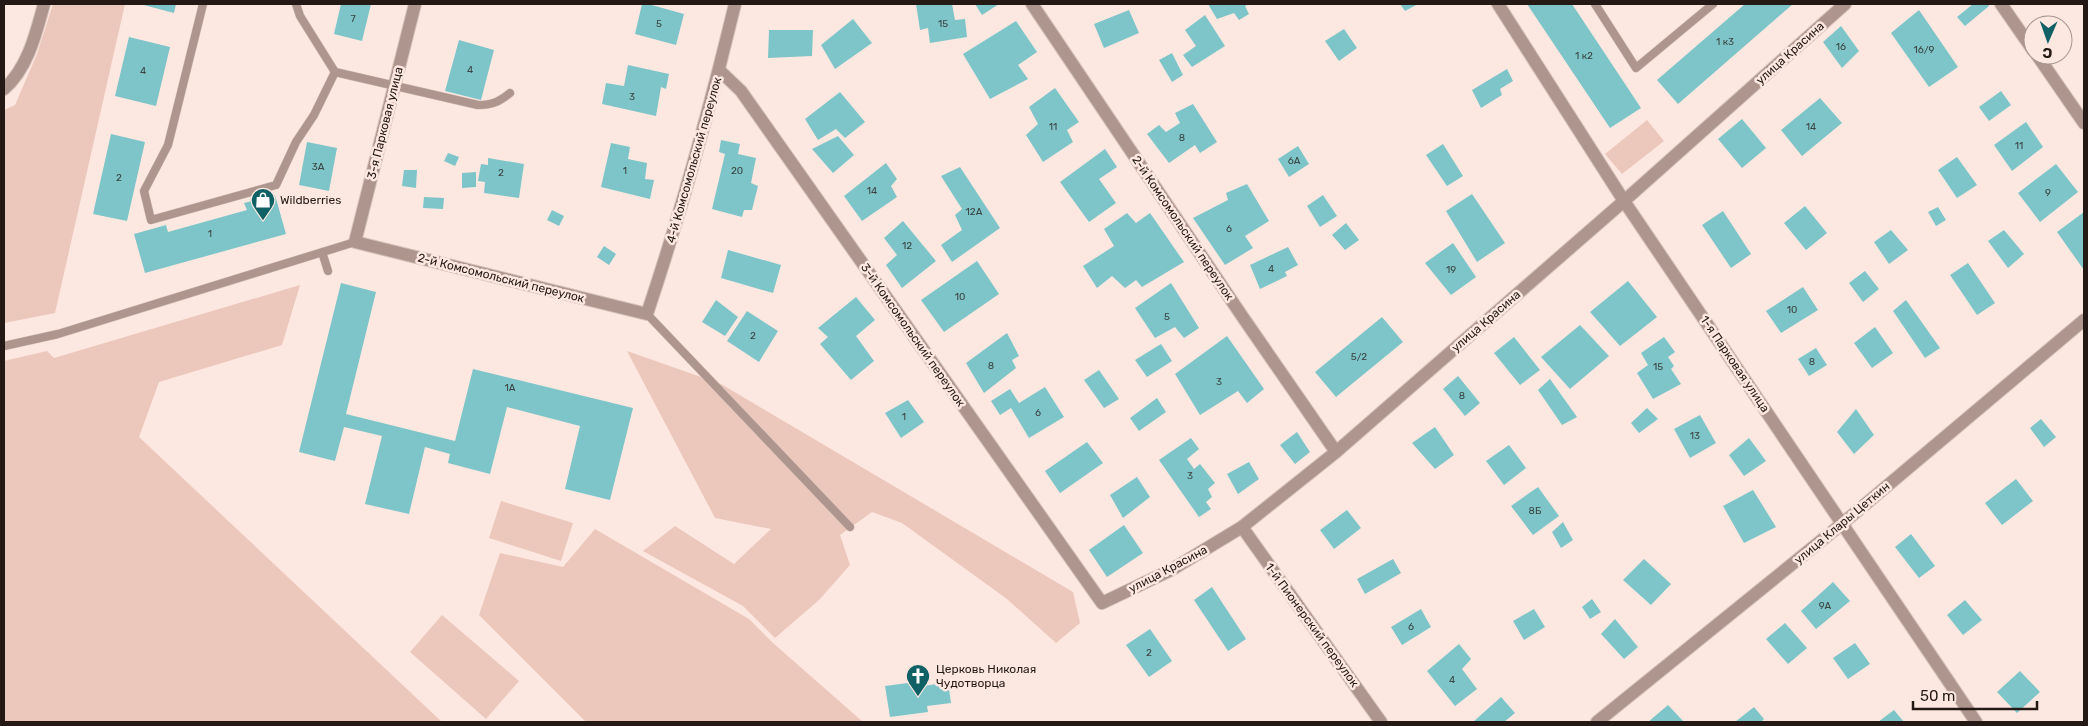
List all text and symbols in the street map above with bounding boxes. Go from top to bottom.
house number: 7 [350,13,356,25]
north arrow [2023,15,2073,65]
house number: 5 [656,18,662,30]
house number: 15 [938,18,948,30]
street label: улица Красина [1753,19,1827,87]
house number: 1 к3 [1716,36,1734,48]
house number: 16 [1836,41,1846,53]
house number: 16/9 [1914,44,1935,56]
text: С [2042,44,2053,61]
house number: 1 к2 [1575,50,1593,62]
house number: 4 [467,64,473,76]
house number: 4 [140,65,146,77]
street label: 3-я Парковая улица [364,65,406,181]
street label: 4-й Комсомольский переулок [664,75,725,245]
house number: 3 [629,91,635,103]
house number: 11 [1049,121,1057,133]
house number: 14 [1806,121,1816,133]
house number: 8 [1179,132,1185,144]
house number: 11 [2015,140,2023,152]
street label: 2-й Комсомольский переулок [1129,153,1237,303]
house number: 6А [1288,155,1301,167]
house number: 3А [312,161,325,173]
house number: 1 [623,165,627,177]
house number: 20 [731,165,743,177]
house number: 2 [498,167,504,179]
house number: 2 [116,172,122,184]
house number: 14 [867,185,877,197]
shop icon: Wildberries [250,187,276,221]
house number: 9 [2045,187,2051,199]
place label: Wildberries [280,193,341,207]
house number: 12А [966,206,983,218]
house number: 6 [1226,223,1232,235]
house number: 1 [208,228,212,240]
house number: 12 [902,240,912,252]
street label: 2-й Комсомольский переулок [416,250,586,306]
street label: 3-й Комсомольский переулок [858,261,968,410]
house number: 4 [1268,263,1274,275]
house number: 19 [1446,264,1456,276]
street label: улица Красина [1449,287,1523,355]
house number: 10 [955,291,965,303]
house number: 10 [1787,304,1797,316]
house number: 5 [1164,311,1170,323]
street label: 1-я Парковая улица [1698,313,1772,415]
house number: 2 [750,330,756,342]
house number: 5/2 [1351,351,1367,363]
house number: 8 [1809,356,1815,368]
house number: 8 [988,360,994,372]
house number: 15 [1653,361,1663,373]
house number: 3 [1216,376,1222,388]
house number: 1А [505,382,516,394]
house number: 8 [1459,390,1465,402]
house number: 6 [1035,407,1041,419]
house number: 1 [902,411,906,423]
house number: 13 [1690,430,1700,442]
house number: 3 [1187,470,1193,482]
street label: улица Клары Цеткин [1792,479,1892,567]
house number: 8Б [1529,505,1542,517]
street label: улица Красина [1126,542,1210,596]
street label: 1-й Пионерский переулок [1262,560,1362,690]
house number: 9А [1819,600,1832,612]
house number: 6 [1408,621,1414,633]
house number: 2 [1146,647,1152,659]
place label: Церковь Николая Чудотворца [936,662,1036,690]
church icon: Церковь Николая Чудотворца [905,663,931,697]
house number: 4 [1449,674,1455,686]
scale bar [1913,678,2037,710]
text: 50 m [1920,687,1955,705]

